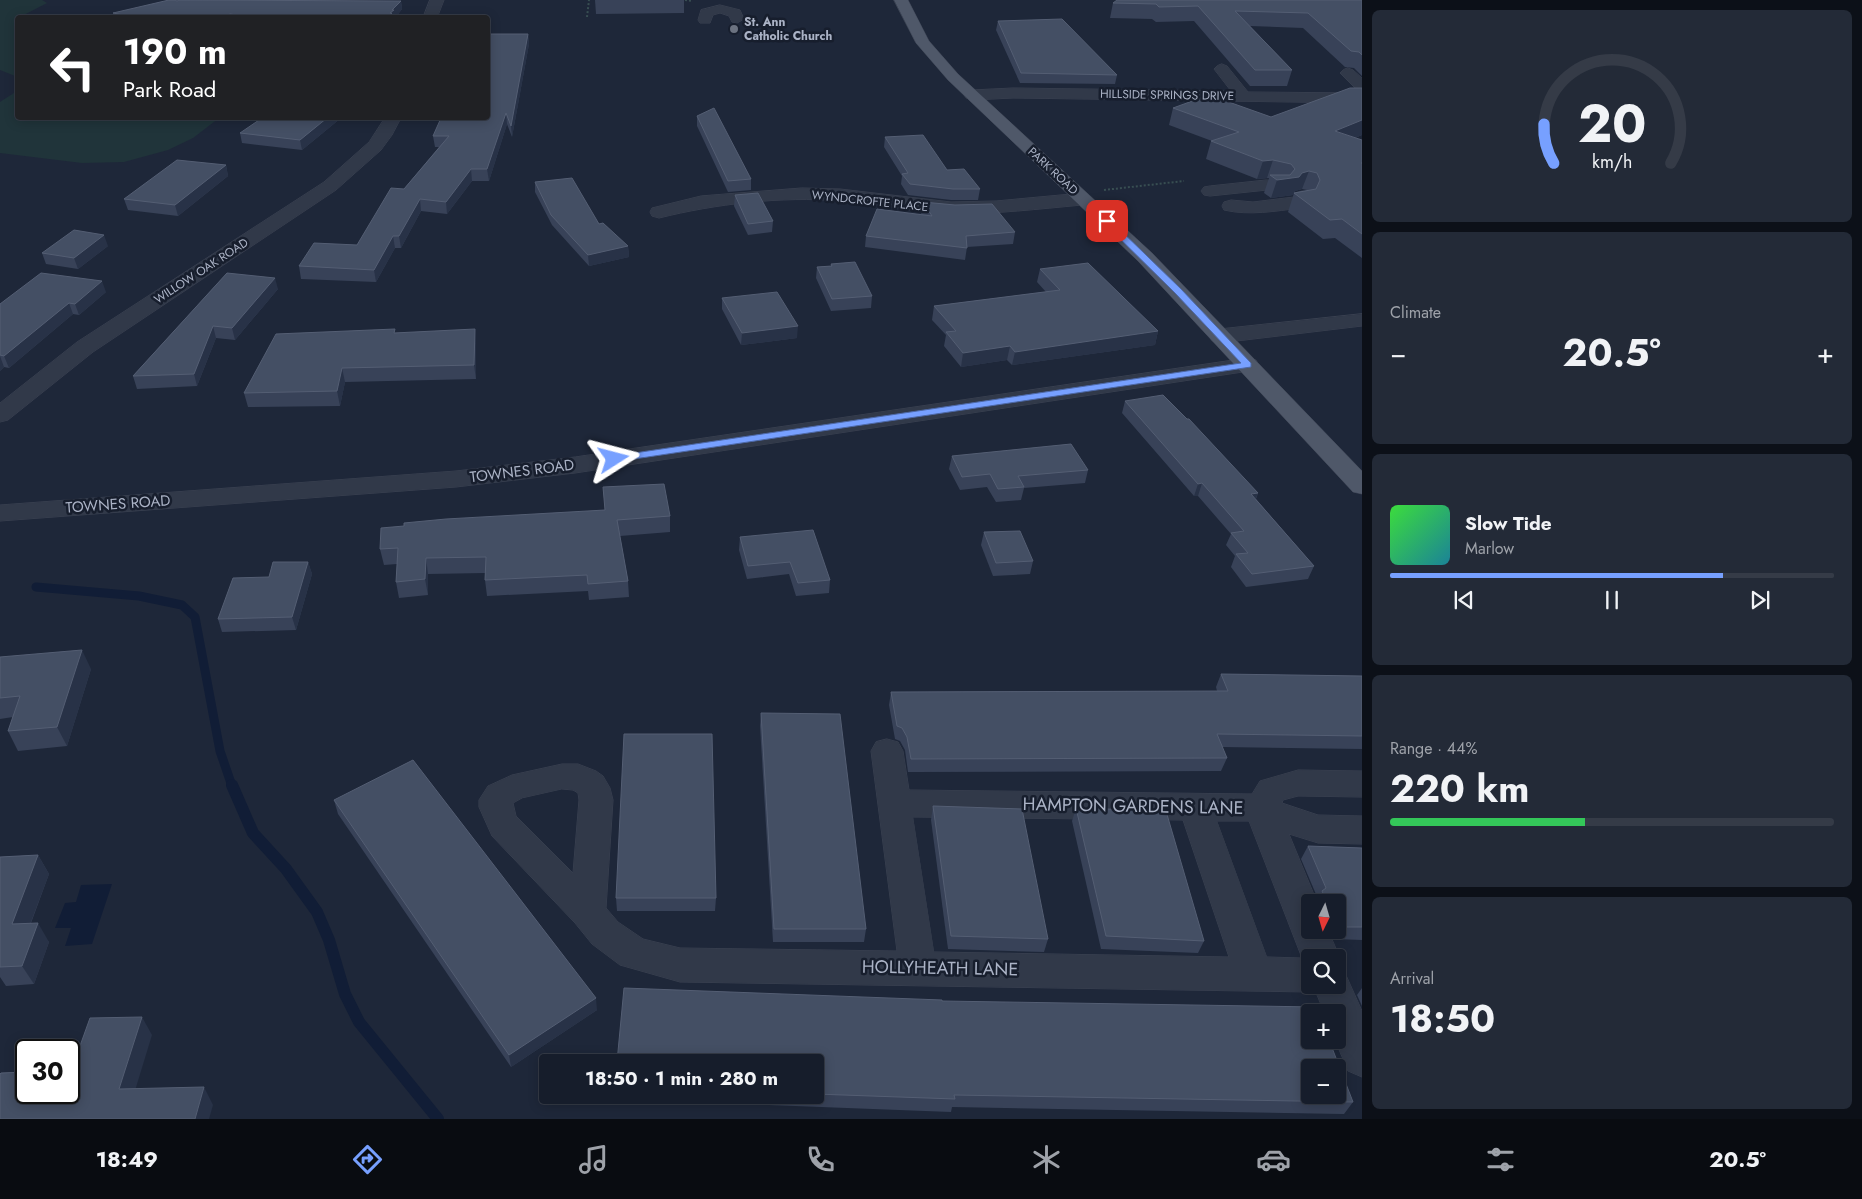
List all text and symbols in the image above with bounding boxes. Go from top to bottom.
place label: St. Ann Catholic Church [744,13,833,45]
marker: St. Ann Catholic Church [728,23,740,35]
text: 190 m [123,27,227,77]
icon: left [40,35,105,100]
text: Park Road [123,73,216,105]
street label: HILLSIDE SPRINGS DRIVE [1100,85,1234,105]
text: 20 [1578,86,1646,162]
street label: PARK ROAD [1024,143,1082,199]
text: km/h [1592,149,1632,175]
street label: WYNDCROFTE PLACE [811,186,929,216]
pin [1086,200,1128,242]
icon: arrive [1093,207,1121,235]
street label: WILLOW OAK ROAD [150,234,252,308]
text: Climate [1390,301,1441,324]
text: 20.5° [1563,325,1661,380]
text: − [1390,333,1407,374]
text: + [1817,333,1834,374]
position arrow [587,432,639,484]
street label: TOWNES ROAD [469,454,575,488]
street label: TOWNES ROAD [65,489,171,519]
text: Slow Tide [1465,510,1552,537]
text: Marlow [1465,537,1514,560]
icon: previous [1450,586,1478,614]
icon: pause [1598,586,1626,614]
icon: next [1746,586,1774,614]
text: Range · 44% [1390,737,1478,760]
text: 220 km [1390,761,1530,816]
street label: HAMPTON GARDENS LANE [1022,791,1244,821]
north arrow [1301,894,1346,939]
map controls [1301,894,1346,1104]
button: search [1301,949,1346,994]
street label: HOLLYHEATH LANE [862,954,1018,982]
text: Arrival [1390,967,1434,990]
text: 18:50 [1390,991,1495,1046]
button: + [1301,1004,1346,1049]
speed limit sign: 30 [15,1039,80,1104]
button: − [1301,1059,1346,1104]
text: 18:50 · 1 min · 280 m [585,1065,778,1092]
icon: directions [350,1142,385,1177]
icon: music [576,1142,611,1177]
icon: phone [803,1142,838,1177]
icon: climate [1029,1142,1064,1177]
icon: car [1256,1142,1291,1177]
icon: filters [1483,1142,1518,1177]
text: 18:49 [96,1143,158,1175]
text: 20.5° [1709,1143,1766,1175]

